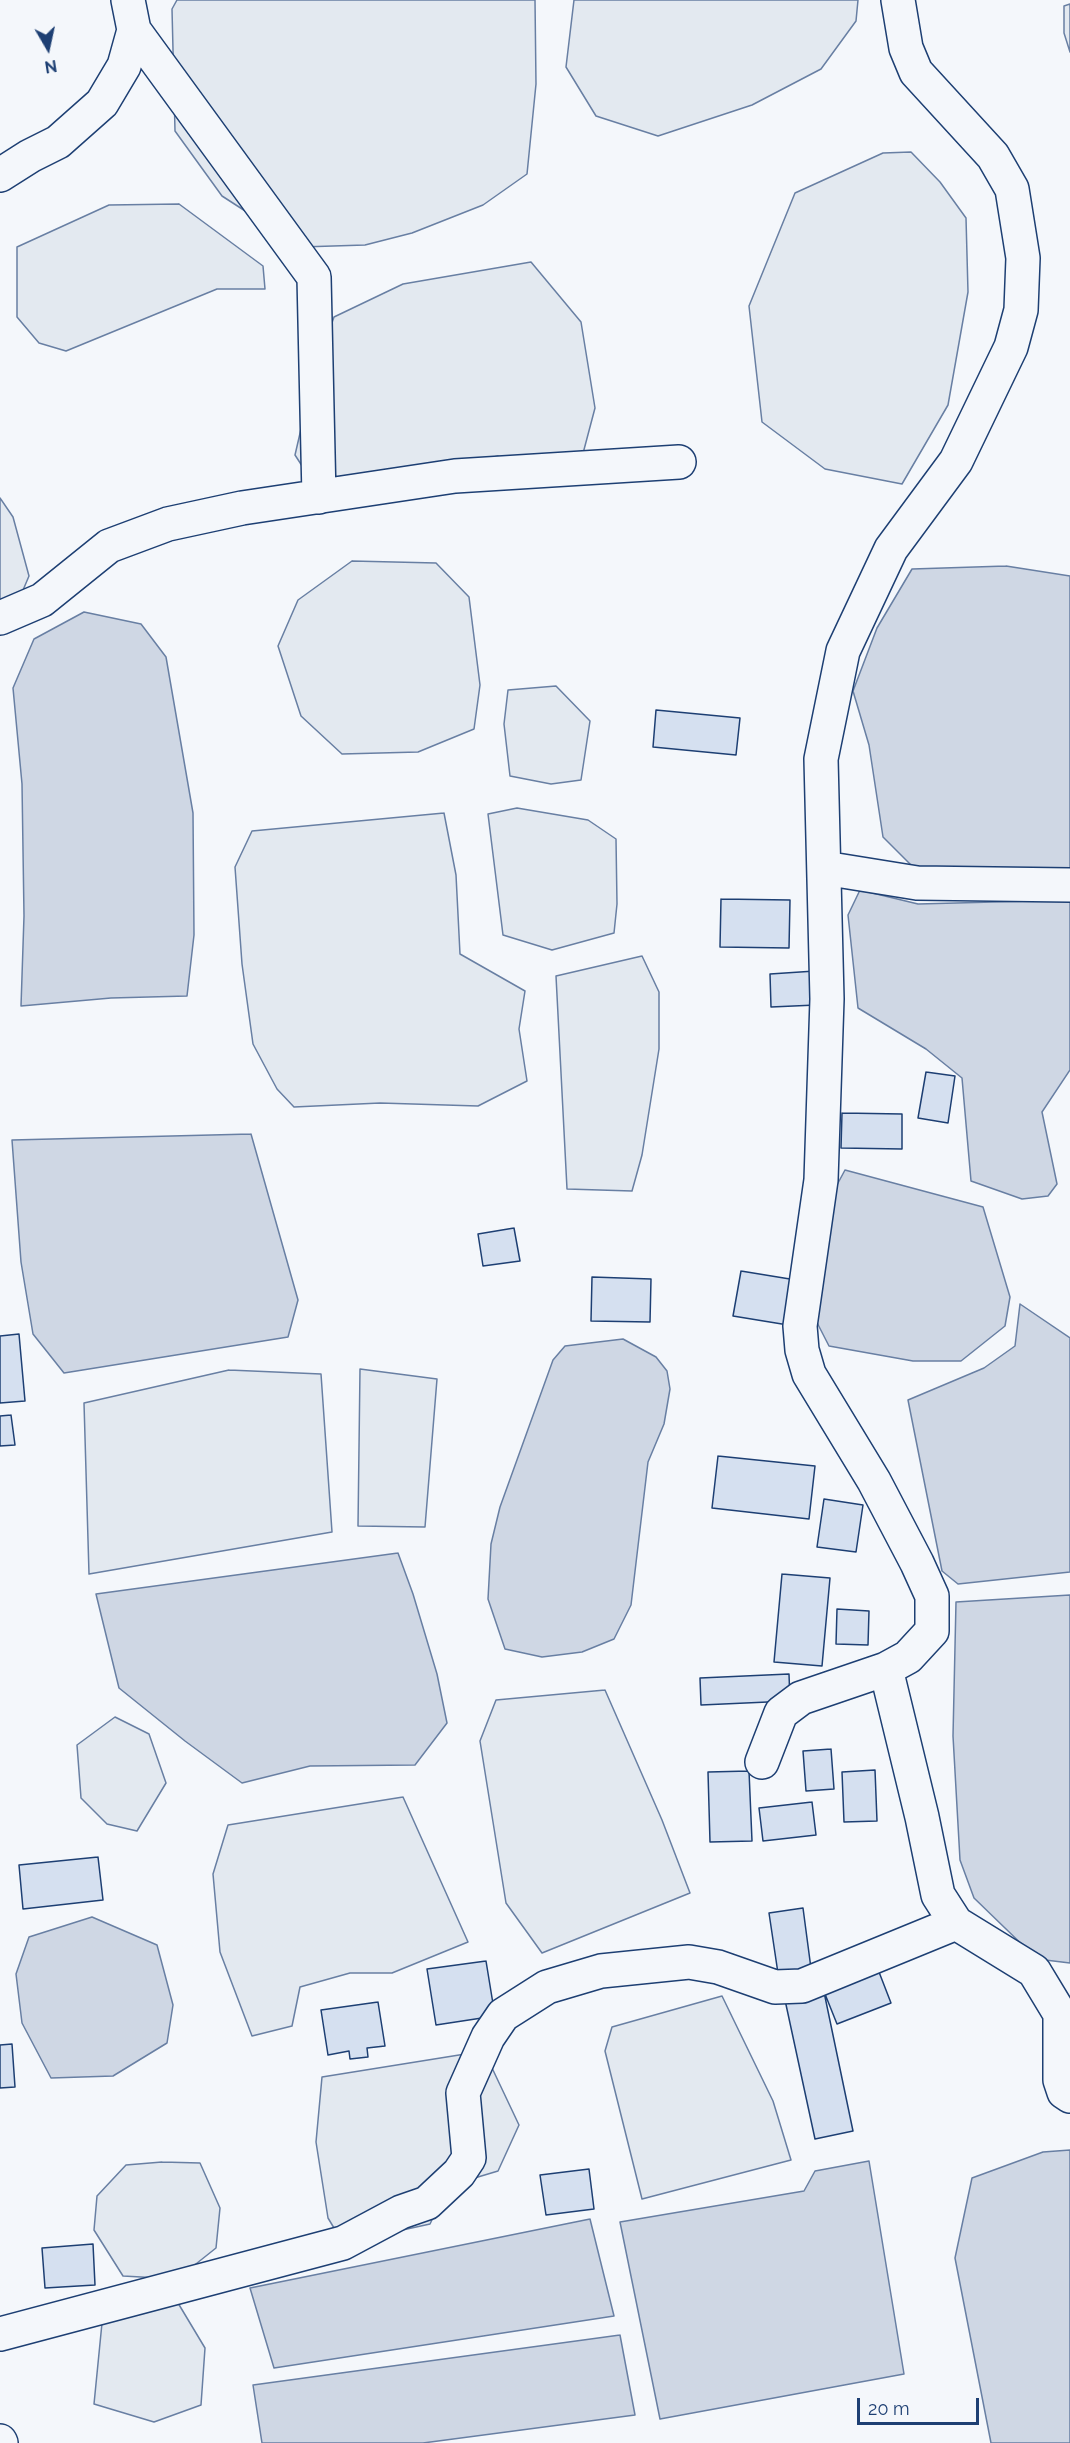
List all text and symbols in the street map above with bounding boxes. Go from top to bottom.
north arrow [18,18,78,78]
text: N [43,56,58,77]
scale bar [860,2386,982,2424]
text: 20 m [868,2398,910,2419]

